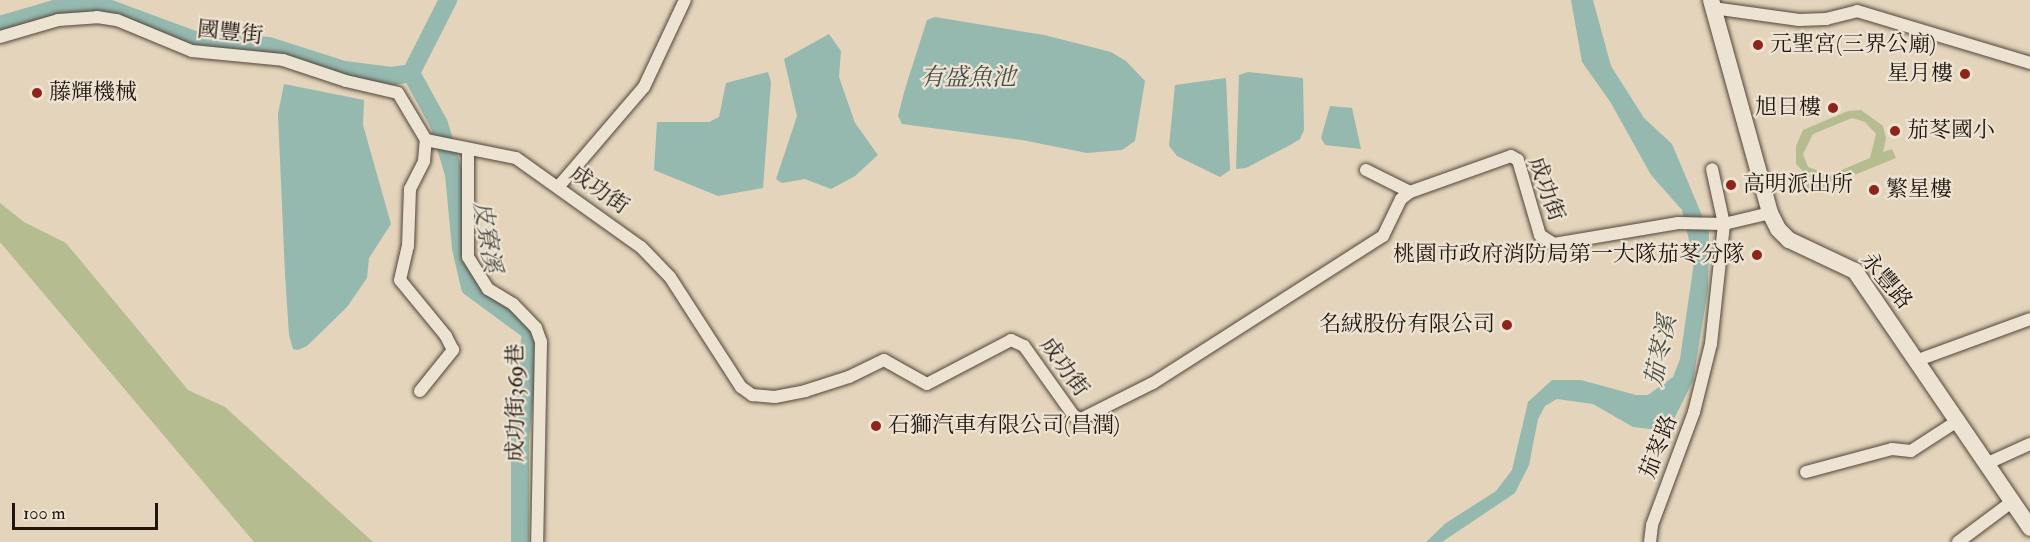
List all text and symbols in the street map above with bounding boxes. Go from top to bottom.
street label: 國豐街 [196,16,264,50]
place label: 元聖宮(三界公廟) [1770,32,1936,58]
marker: 元聖宮(三界公廟) [1751,38,1765,52]
place label: 星月樓 [1887,61,1953,87]
water label: 有盛魚池 [920,64,1016,92]
marker: 星月樓 [1958,67,1972,81]
place label: 藤輝機械 [49,80,137,106]
marker: 藤輝機械 [30,86,44,100]
place label: 旭日樓 [1755,95,1821,121]
marker: 旭日樓 [1826,101,1840,115]
place label: 茄苳國小 [1907,118,1995,144]
marker: 茄苳國小 [1888,124,1902,138]
street label: 成功街 [1522,153,1570,225]
street label: 成功街 [564,160,634,220]
place label: 高明派出所 [1743,172,1853,198]
place label: 繁星樓 [1886,177,1952,203]
marker: 高明派出所 [1724,178,1738,192]
marker: 繁星樓 [1867,183,1881,197]
water label: 皮寮溪 [467,199,507,275]
place label: 桃園市政府消防局第一大隊茄苳分隊 [1393,242,1745,268]
street label: 永豐路 [1855,247,1917,315]
marker: 桃園市政府消防局第一大隊茄苳分隊 [1750,248,1764,262]
place label: 名絨股份有限公司 [1319,312,1495,338]
water label: 茄苳溪 [1639,313,1683,389]
marker: 名絨股份有限公司 [1500,318,1514,332]
street label: 成功街 [1034,333,1094,401]
street label: 成功街369巷 [503,344,529,462]
street label: 茄苳路 [1635,411,1683,483]
place label: 石獅汽車有限公司(昌潤) [888,413,1120,439]
marker: 石獅汽車有限公司(昌潤) [869,419,883,433]
scale bar [15,491,160,529]
text: 100 m [23,502,66,525]

